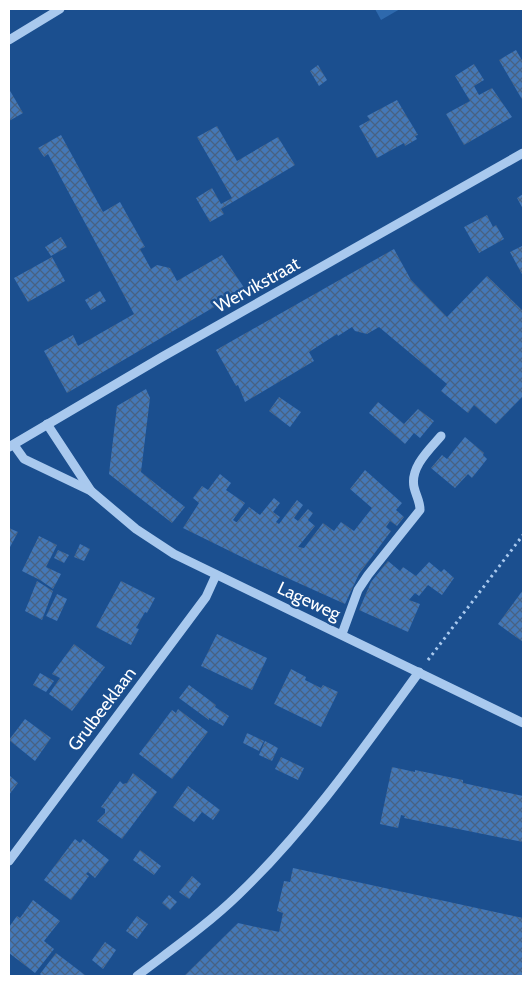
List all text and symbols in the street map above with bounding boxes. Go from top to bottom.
street label: Wervikstraat [210,253,304,317]
street label: Lageweg [274,577,345,626]
street label: Grulbeeklaan [63,663,141,755]

